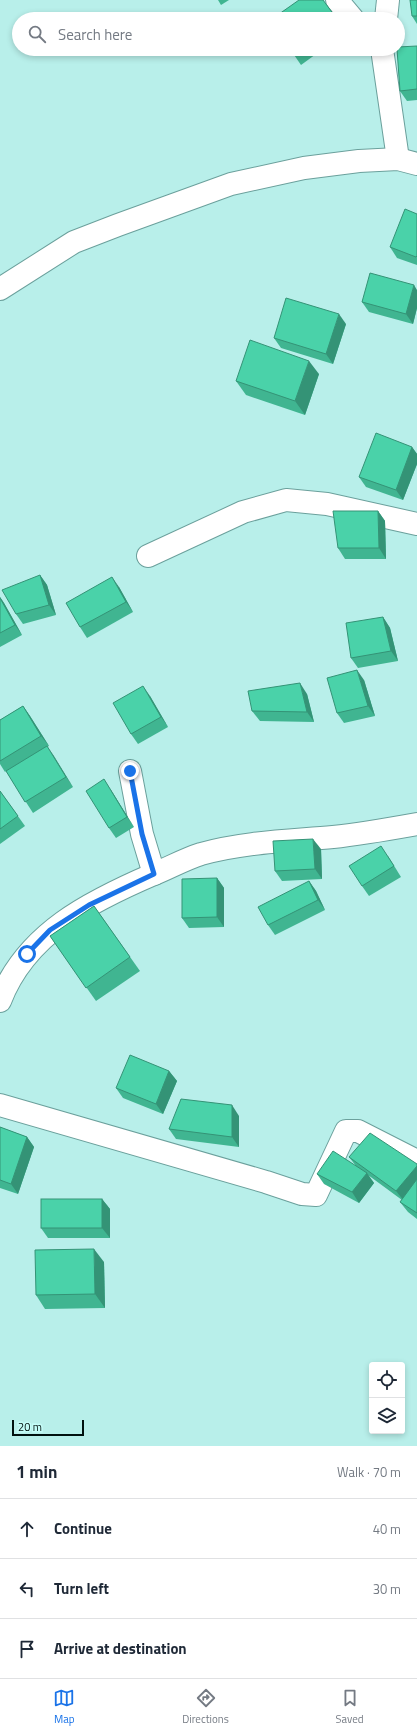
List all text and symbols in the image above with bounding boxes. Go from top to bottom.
search box [12,12,405,56]
icon: search [26,23,48,45]
text: Search here [58,23,132,46]
route end [121,762,139,780]
route start [18,945,36,963]
map controls [369,1362,405,1434]
button: locate [369,1362,405,1398]
button: layers [369,1398,405,1434]
scale bar [12,1418,84,1437]
text: 20 m [18,1419,42,1435]
text: 1 min [16,1459,57,1485]
text: Walk · 70 m [337,1462,401,1482]
text: Continue [54,1517,112,1540]
icon: ahead [16,1518,38,1540]
text: 40 m [373,1519,401,1539]
text: Turn left [54,1577,109,1600]
icon: left [16,1578,38,1600]
text: 30 m [373,1579,401,1599]
text: Arrive at destination [54,1637,187,1660]
icon: arrive [16,1638,38,1660]
tab: Map [53,1687,75,1727]
tab: Directions [182,1687,229,1727]
tab: Saved [336,1687,364,1727]

